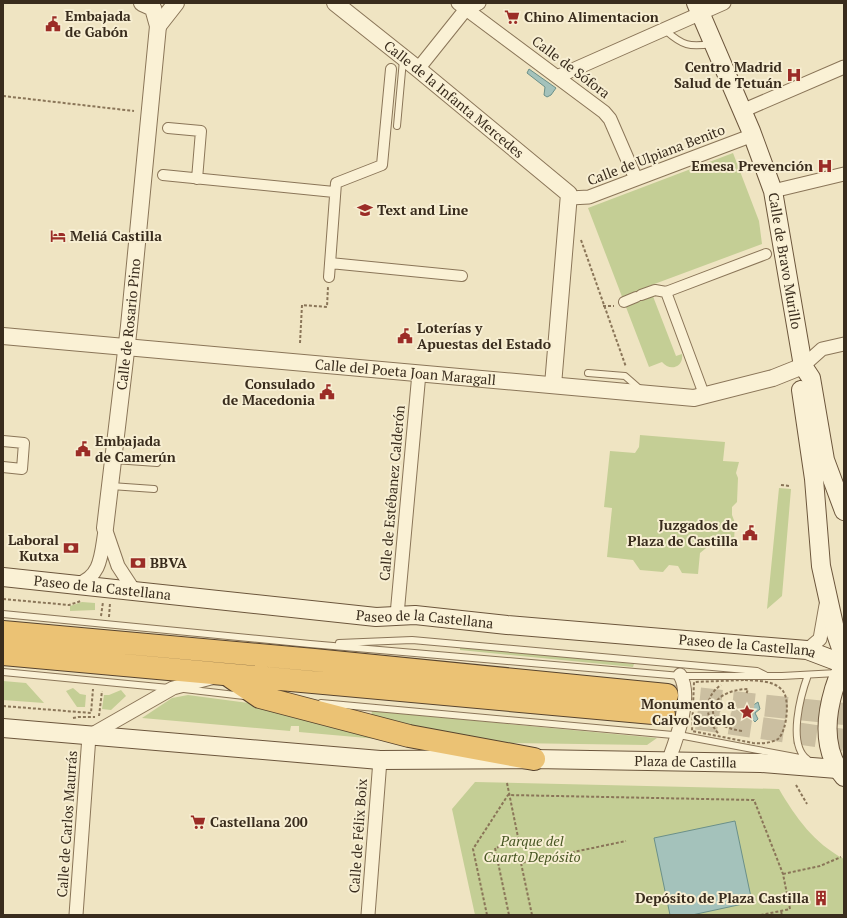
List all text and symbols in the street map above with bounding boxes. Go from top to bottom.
place label: Embajada de Gabón [65,6,131,41]
place label: Chino Alimentacion [524,7,659,26]
supermarket icon: Chino Alimentacion [503,8,521,26]
public building icon: Embajada de Gabón [44,15,62,33]
street label: Calle de Sófora [528,31,614,102]
street label: Calle de la Infanta Mercedes [380,36,528,162]
place label: Centro Madrid Salud de Tetuán [674,57,783,92]
hospital icon: Centro Madrid Salud de Tetuán [785,66,803,84]
street label: Calle de Ulpiana Benito [584,119,728,190]
place label: Emesa Prevención [691,156,813,175]
hospital icon: Emesa Prevención [816,157,834,175]
street label: Calle de Bravo Murillo [764,191,807,331]
place label: Text and Line [377,200,469,219]
school or university icon: Text and Line [356,201,374,219]
place label: Meliá Castilla [70,226,162,245]
hotel icon: Meliá Castilla [49,227,67,245]
street label: Calle de Rosario Pino [111,257,144,391]
place label: Loterías y Apuestas del Estado [417,318,551,353]
public building icon: Loterías y Apuestas del Estado [396,327,414,345]
street label: Calle del Poeta Joan Maragall [314,354,497,389]
place label: Consulado de Macedonia [222,374,315,409]
public building icon: Consulado de Macedonia [318,383,336,401]
street label: Calle de Estébanez Calderón [374,404,409,582]
place label: Embajada de Camerún [95,431,176,466]
public building icon: Embajada de Camerún [74,440,92,458]
place label: Juzgados de Plaza de Castilla [628,515,738,550]
public building icon: Juzgados de Plaza de Castilla [741,524,759,542]
place label: Laboral Kutxa [8,530,59,565]
bank icon: Laboral Kutxa [62,539,80,557]
place label: BBVA [150,553,188,572]
bank icon: BBVA [129,554,147,572]
street label: Paseo de la Castellana [33,570,172,604]
street label: Paseo de la Castellana [355,605,494,632]
street label: Paseo de la Castellana [678,629,819,662]
place label: Monumento a Calvo Sotelo [641,694,735,729]
place icon: Monumento a Calvo Sotelo [738,703,756,721]
street label: Calle de Carlos Maurrás [52,750,81,898]
street label: Plaza de Castilla [634,751,737,772]
street label: Calle de Félix Boix [344,777,371,894]
place label: Castellana 200 [210,812,308,831]
supermarket icon: Castellana 200 [189,813,207,831]
park label: Parque del Cuarto Depósito [483,831,581,866]
place label: Depósito de Plaza Castilla [635,888,809,907]
building icon: Depósito de Plaza Castilla [812,889,830,907]

